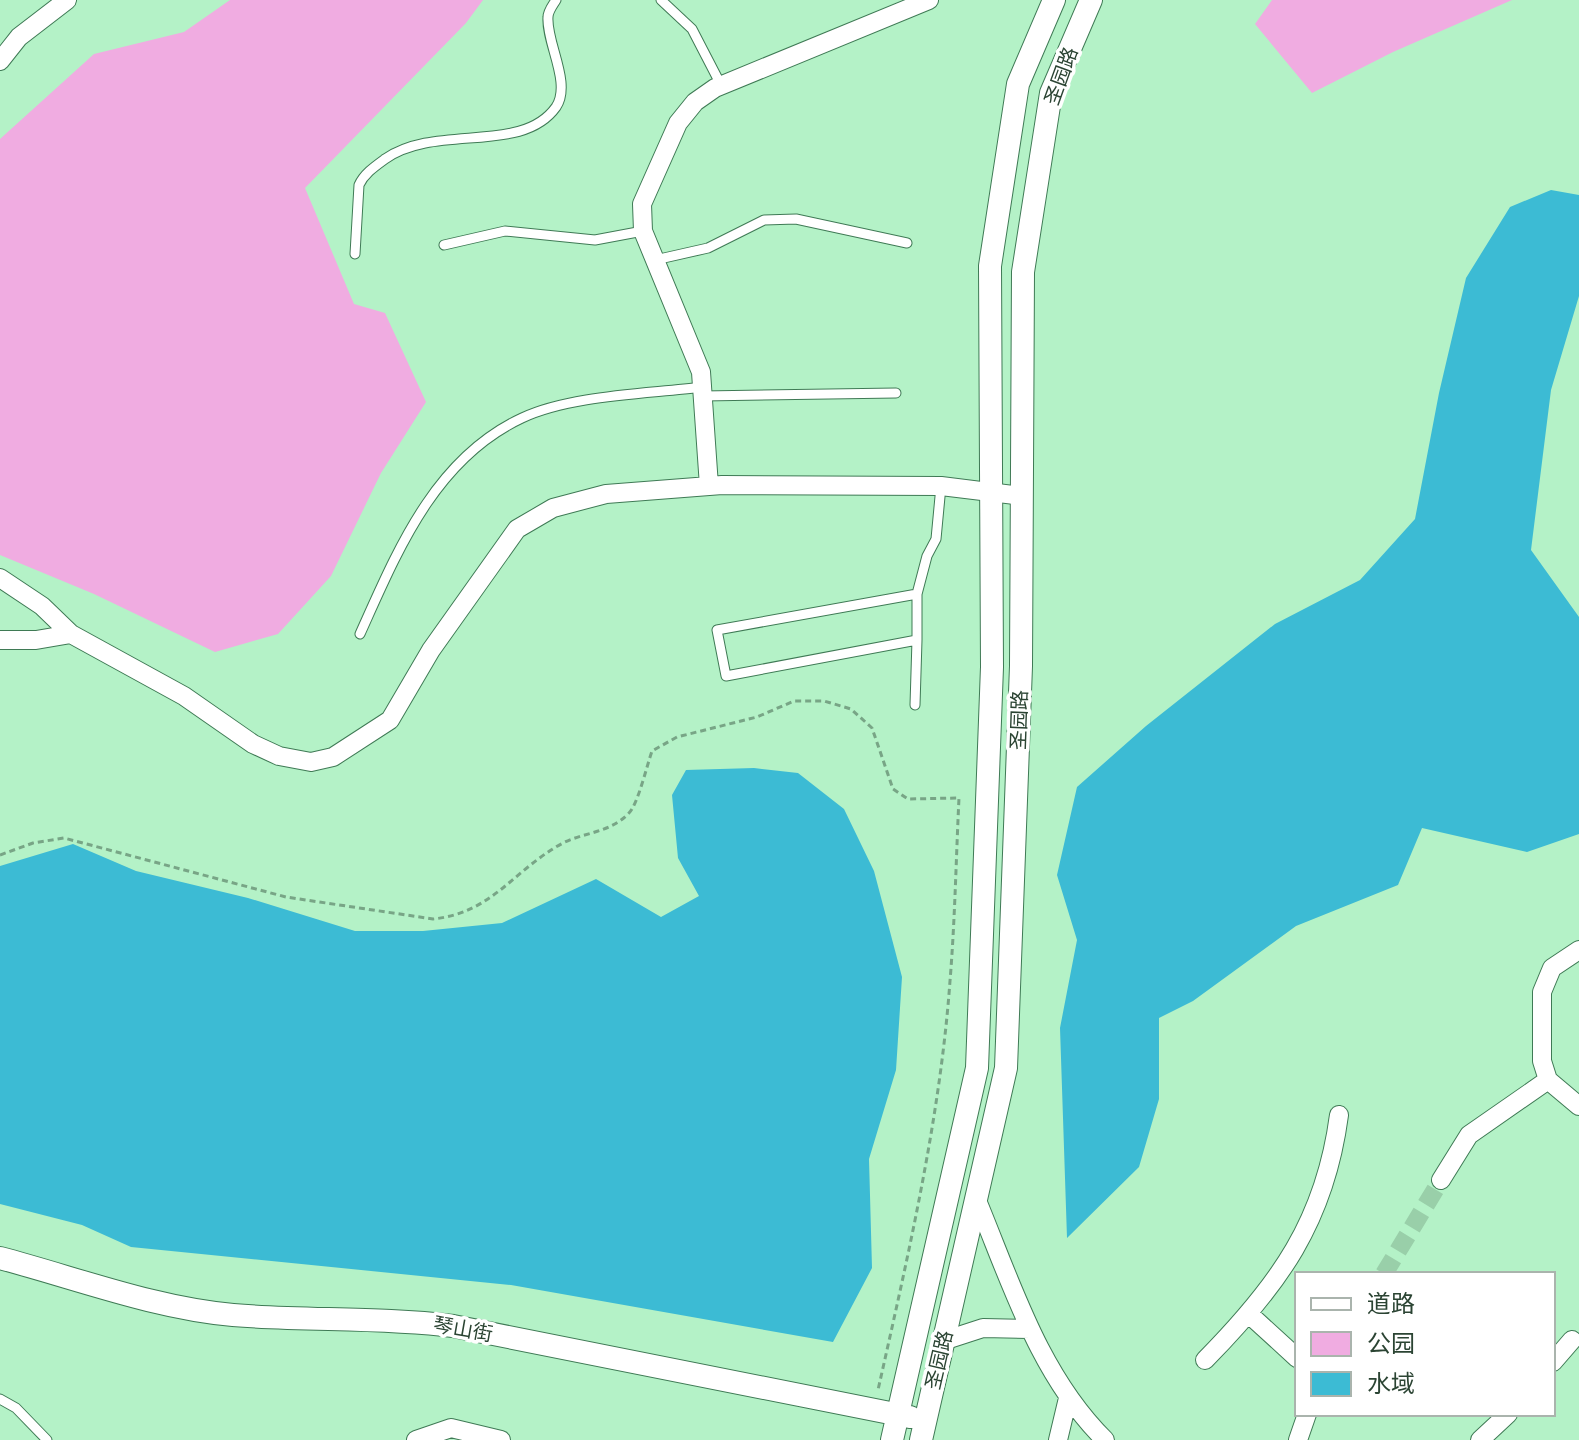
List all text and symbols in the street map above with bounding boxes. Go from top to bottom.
street label: 圣园路 [1039,43,1083,109]
street label: 圣园路 [1005,690,1033,750]
legend [1295,1272,1555,1416]
text: 道路 [1367,1288,1415,1319]
street label: 琴山街 [431,1311,495,1347]
street label: 圣园路 [920,1328,958,1392]
text: 公园 [1367,1328,1415,1359]
text: 水域 [1367,1368,1415,1399]

